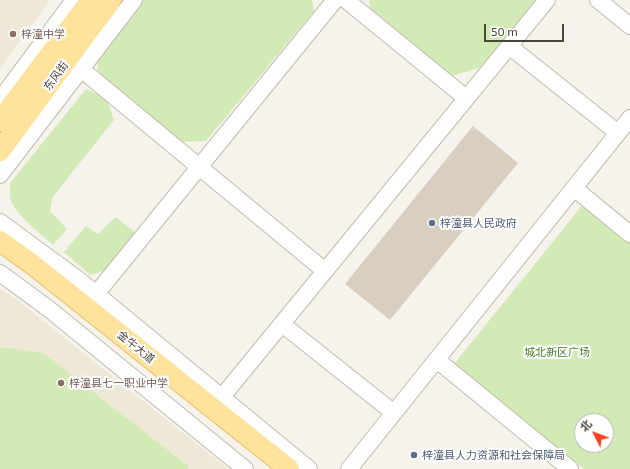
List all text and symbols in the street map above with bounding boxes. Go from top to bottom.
scale bar [486,16,566,42]
text: 50 m [491,24,518,38]
place label: 梓潼中学 [21,27,65,41]
marker: 梓潼中学 [8,29,18,39]
street label: 东风街 [41,59,71,93]
place label: 梓潼县人民政府 [440,216,517,230]
marker: 梓潼县人民政府 [427,218,437,228]
street label: 金牛大道 [115,328,157,366]
park label: 城北新区广场 [524,345,590,359]
place label: 梓潼县七一职业中学 [69,376,168,390]
marker: 梓潼县七一职业中学 [56,378,66,388]
north arrow [574,413,614,453]
text: 北 [577,417,594,434]
place label: 梓潼县人力资源和社会保障局 [422,448,565,462]
marker: 梓潼县人力资源和社会保障局 [409,450,419,460]

